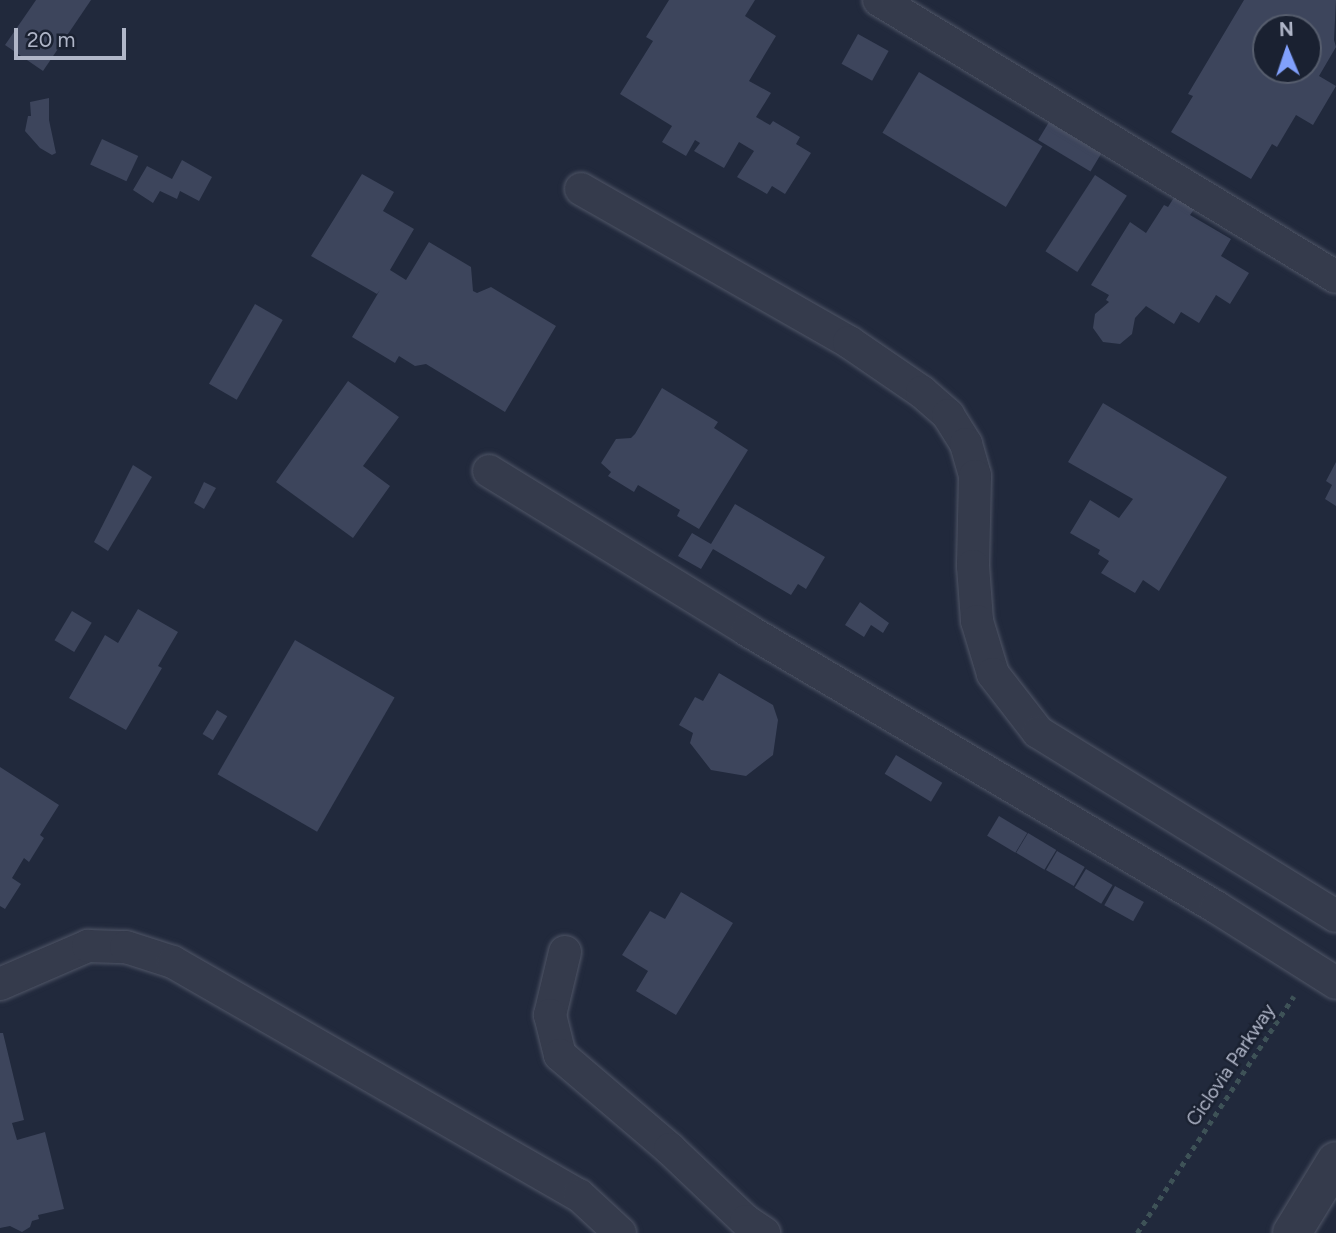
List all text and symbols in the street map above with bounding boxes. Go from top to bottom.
scale bar [18,14,130,58]
north arrow [1252,14,1322,84]
text: N [1279,18,1294,41]
text: 20 m [27,27,75,52]
street label: Ciclovia Parkway [1182,1000,1280,1130]

